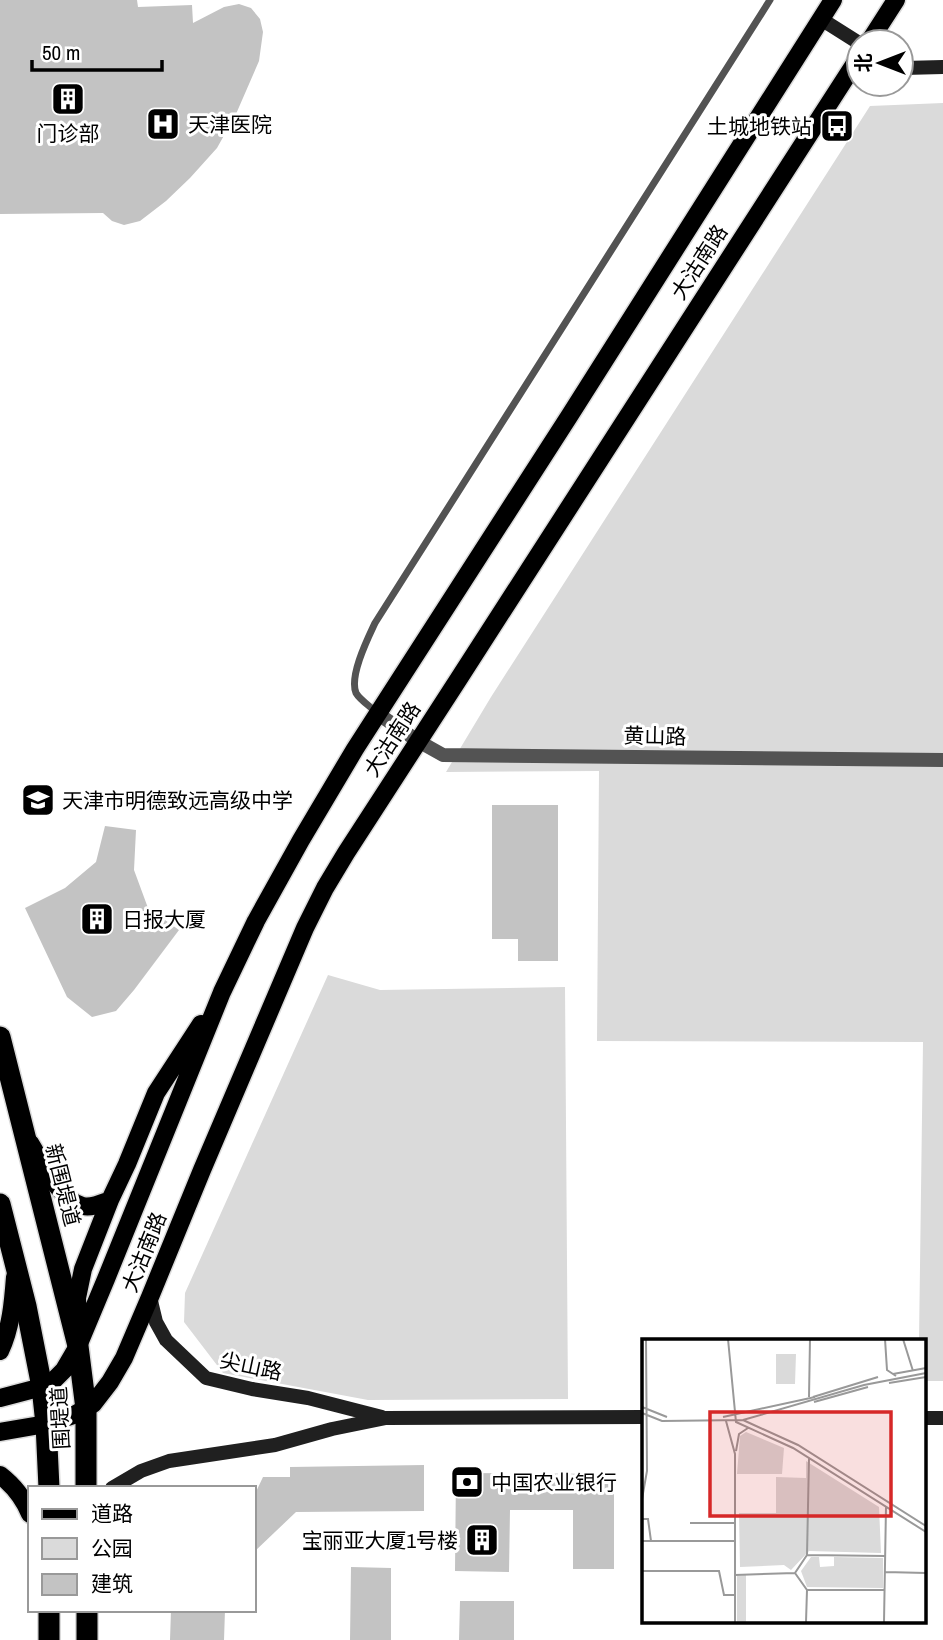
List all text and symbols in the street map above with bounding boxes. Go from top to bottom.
scale bar [32,28,161,72]
north arrow [845,28,915,98]
text: 50 m [42,38,80,67]
text: 北 [850,53,876,73]
building icon: 门诊部 [49,80,87,118]
hospital icon: 天津医院 [144,105,182,143]
bus stop icon: 土城地铁站 [818,107,856,145]
place label: 天津医院 [188,110,272,139]
place label: 土城地铁站 [707,112,812,141]
place label: 门诊部 [37,119,100,148]
street label: 大沽南路 [664,219,734,305]
street label: 大沽南路 [357,696,427,782]
street label: 黄山路 [623,721,687,751]
school or university icon: 天津市明德致远高级中学 [19,781,57,819]
place label: 天津市明德致远高级中学 [62,786,293,815]
building icon: 日报大厦 [78,900,116,938]
place label: 日报大厦 [122,905,206,934]
street label: 新围堤道 [39,1141,87,1229]
street label: 大沽南路 [115,1208,173,1296]
inset map [642,1339,926,1622]
street label: 尖山路 [217,1345,285,1387]
street label: 围堤道 [44,1386,76,1450]
bank icon: 中国农业银行 [448,1463,486,1501]
place label: 中国农业银行 [491,1468,617,1497]
legend [28,1486,256,1612]
text: 道路 [91,1499,133,1528]
building icon: 宝丽亚大厦1号楼 [463,1521,501,1559]
place label: 宝丽亚大厦1号楼 [301,1526,458,1555]
text: 公园 [91,1534,133,1563]
text: 建筑 [91,1569,133,1598]

